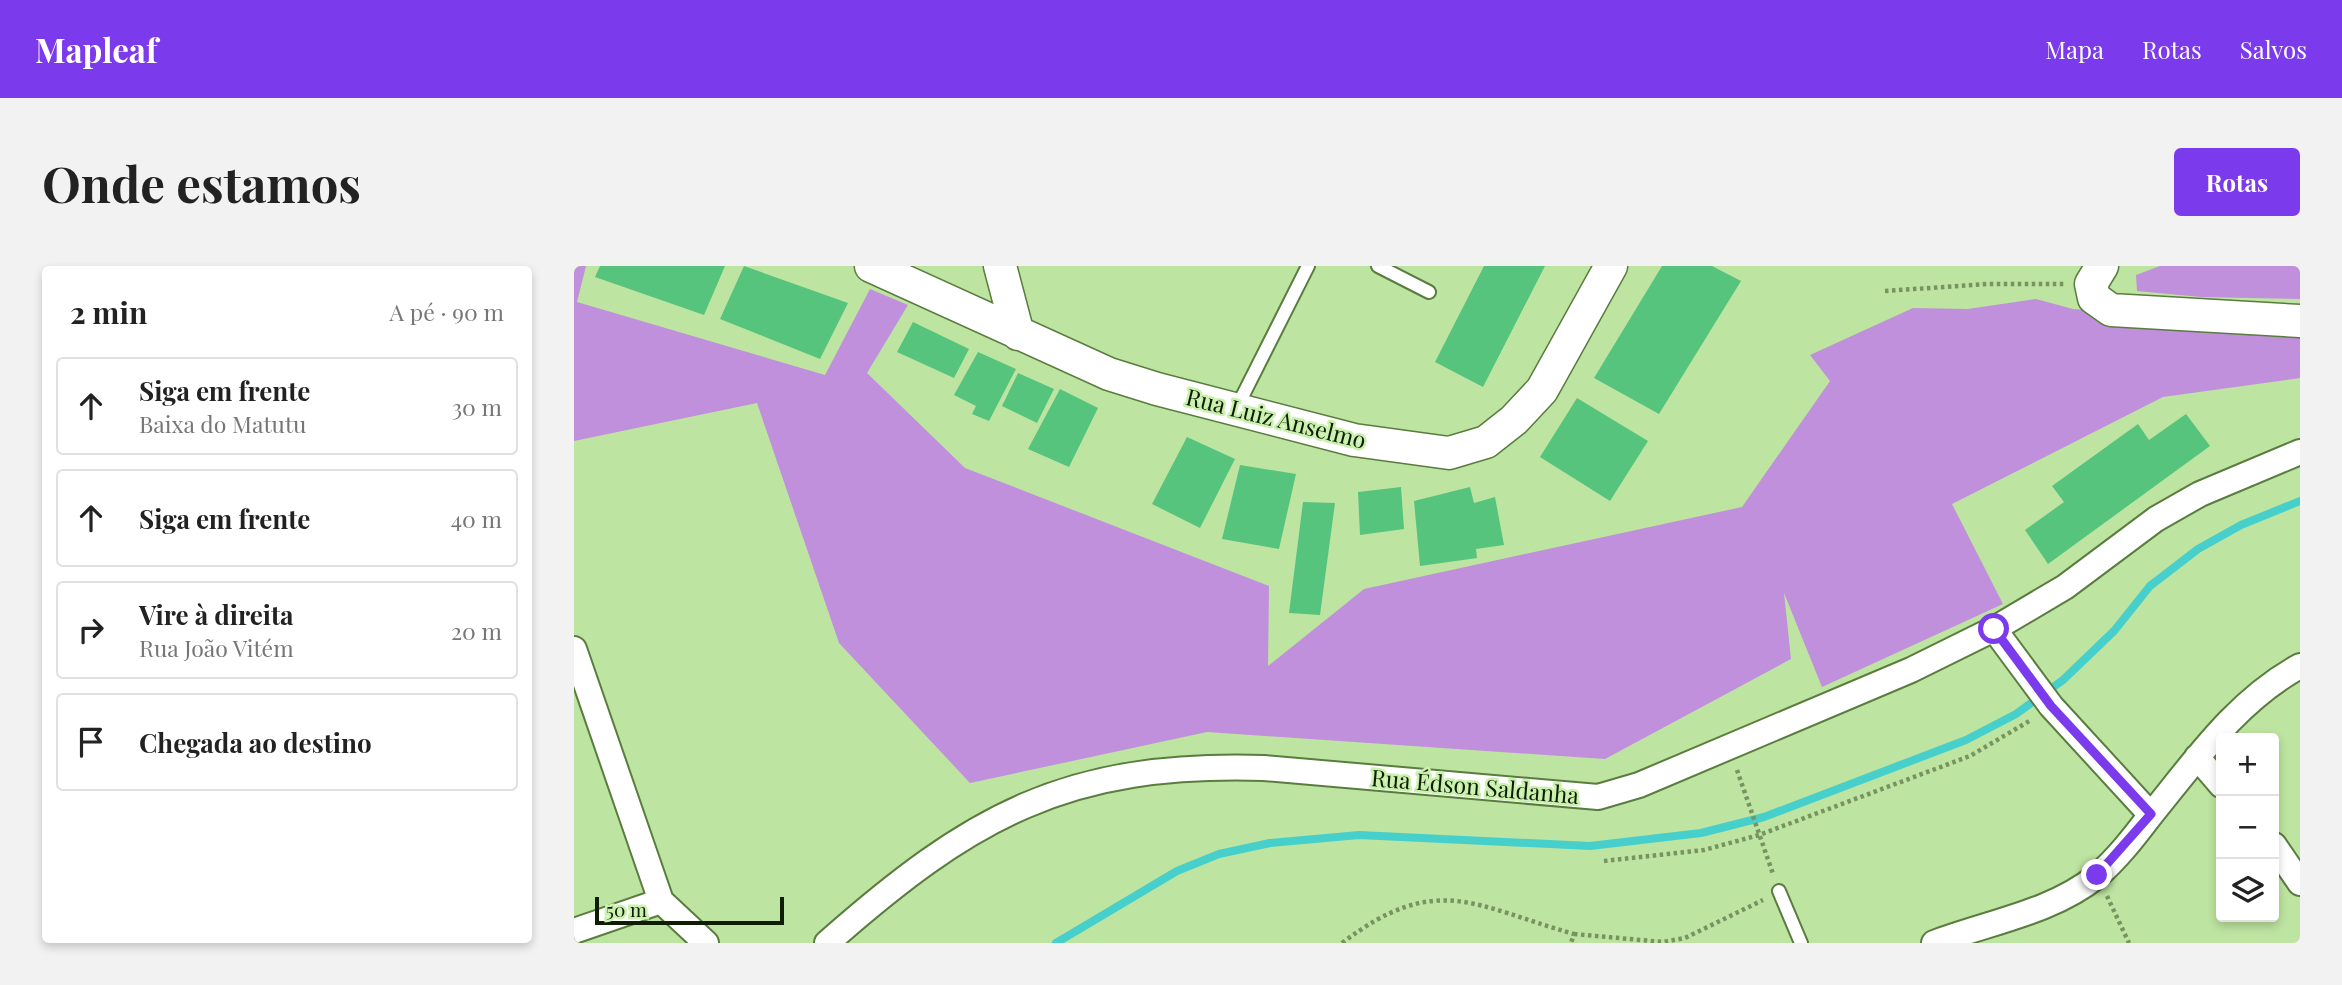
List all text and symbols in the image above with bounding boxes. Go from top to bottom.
text: Mapleaf [35,27,158,71]
text: Mapa [2045,33,2104,65]
text: Rotas [2142,33,2202,65]
text: Salvos [2240,33,2307,65]
button: Rotas [2174,148,2300,216]
text: Onde estamos [42,150,361,215]
text: 2 min [70,292,147,332]
text: A pé · 90 m [390,296,504,327]
text: Siga em frente [139,373,310,408]
street label: Rua Luiz Anselmo [1183,380,1370,455]
icon: ahead [72,387,110,425]
text: 30 m [452,391,502,422]
text: Baixa do Matutu [139,408,306,439]
icon: ahead [72,499,110,537]
text: Siga em frente [139,501,310,536]
text: 40 m [451,503,502,534]
text: Vire à direita [139,597,294,632]
icon: right [72,611,110,649]
route start [1978,613,2009,644]
text: 20 m [451,615,502,646]
text: Rua João Vitém [139,632,294,663]
icon: arrive [72,723,110,761]
text: Chegada ao destino [139,725,372,760]
map controls [2216,733,2279,922]
button: + [2216,733,2279,796]
street label: Rua Édson Saldanha [1370,761,1581,810]
button: − [2216,796,2279,859]
route end [2081,859,2112,890]
button: layers [2216,859,2279,922]
scale bar [595,894,784,926]
text: 50 m [606,896,647,922]

